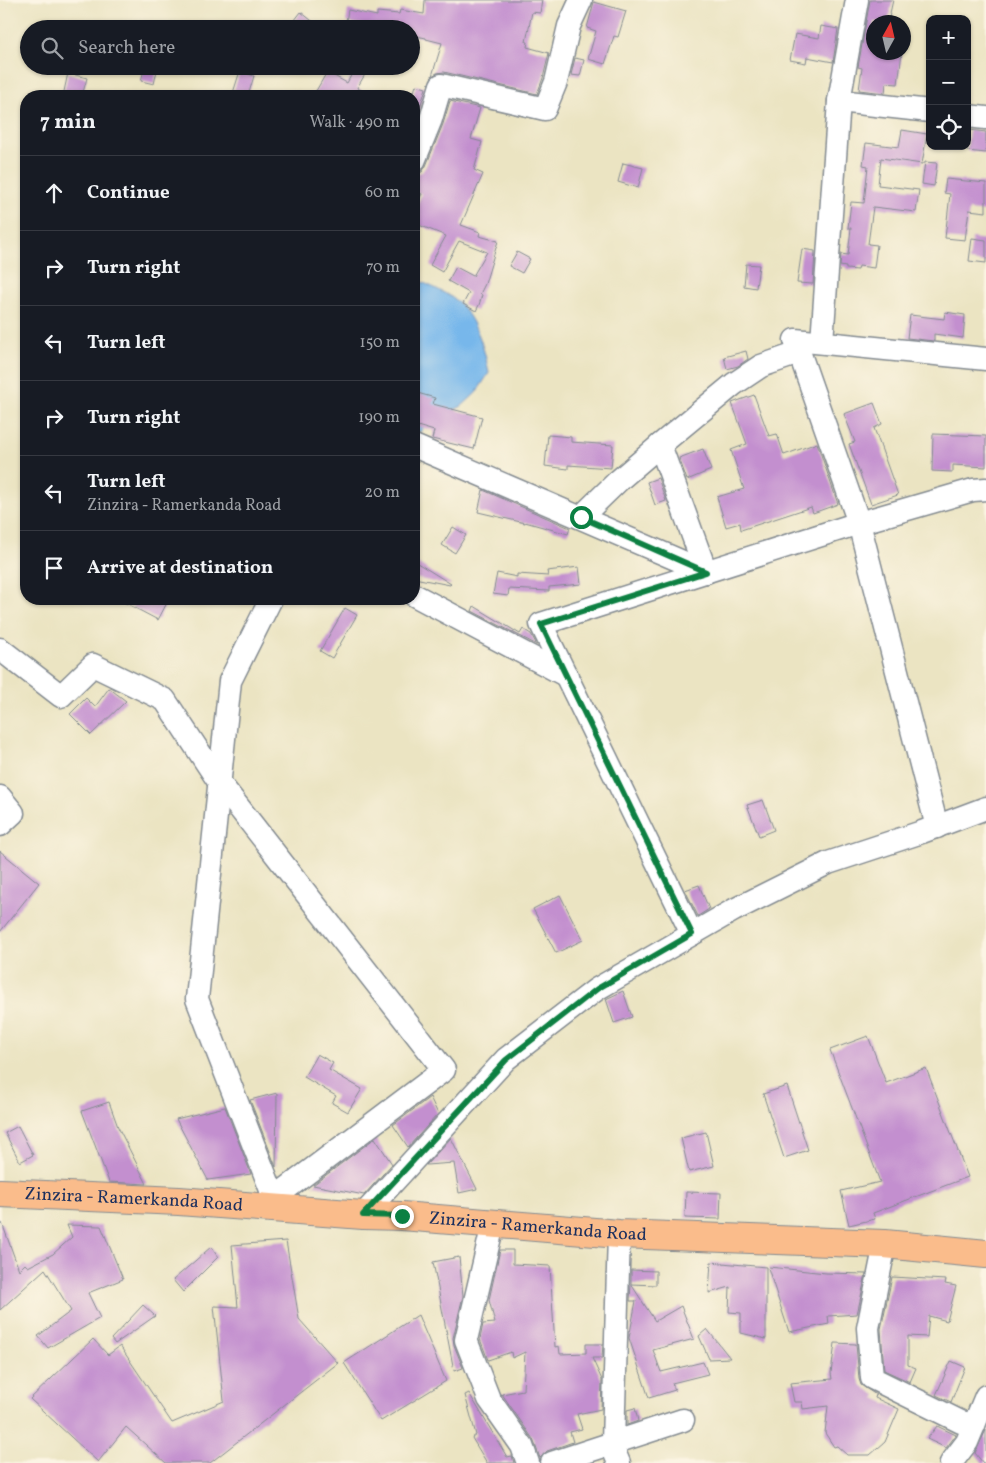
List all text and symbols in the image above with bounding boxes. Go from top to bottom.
north arrow [866,15,911,60]
map controls [926,15,971,150]
button: + [926,15,971,60]
search box [20,20,420,75]
icon: search [38,34,66,62]
text: Search here [78,35,175,61]
button: − [926,60,971,105]
button: locate [926,105,971,150]
text: 7 min [40,108,96,137]
text: Walk · 490 m [309,112,400,134]
icon: ahead [40,179,68,207]
text: Continue [87,180,170,206]
text: 60 m [365,182,400,204]
icon: right [40,254,68,282]
text: Turn right [87,255,180,281]
text: 70 m [366,257,400,279]
icon: left [40,329,68,357]
text: Turn left [87,330,166,356]
text: 150 m [359,332,400,354]
icon: right [40,404,68,432]
text: Turn right [87,405,180,431]
text: 190 m [358,407,400,429]
text: Turn left [87,469,166,495]
icon: left [40,479,68,507]
text: 20 m [365,482,400,504]
text: Zinzira - Ramerkanda Road [87,495,281,517]
route start [570,506,593,529]
icon: arrive [40,554,68,582]
text: Arrive at destination [87,555,273,581]
street label: Zinzira - Ramerkanda Road [24,1182,244,1218]
route end [391,1205,414,1228]
street label: Zinzira - Ramerkanda Road [428,1206,647,1248]

